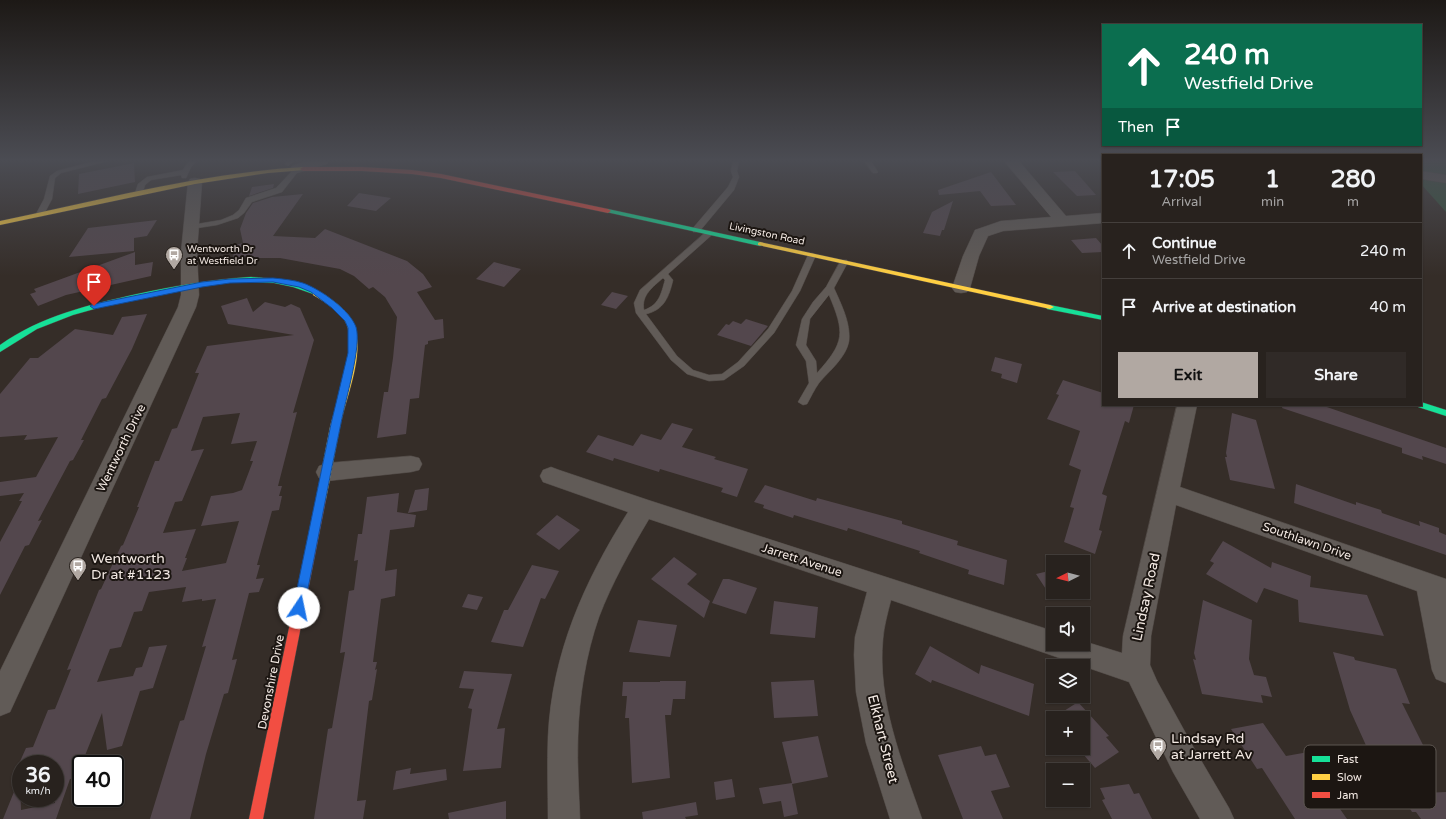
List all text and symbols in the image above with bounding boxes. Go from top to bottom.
text: 240 m [1184,38,1270,72]
icon: ahead [1118,40,1170,92]
text: Westfield Drive [1184,72,1314,94]
icon: arrive [1162,116,1184,138]
text: Then [1118,118,1154,136]
text: 17:05 [1148,165,1215,194]
text: 1 [1265,165,1280,194]
text: 280 [1330,165,1376,194]
text: Arrival [1161,194,1202,210]
text: min [1261,194,1284,210]
text: m [1347,194,1359,210]
street label: Livingston Road [728,220,806,248]
text: Continue [1152,234,1216,252]
icon: ahead [1118,240,1140,262]
text: 240 m [1360,242,1406,260]
place label: Wentworth Dr at Westfield Dr [187,243,258,267]
bus stop icon: Wentworth Dr at Westfield Dr [164,245,184,270]
text: Westfield Drive [1152,252,1246,268]
pin [77,265,111,306]
icon: arrive [83,271,105,293]
icon: arrive [1118,296,1140,318]
text: Arrive at destination [1152,298,1296,316]
text: 40 m [1369,298,1406,316]
button: Exit [1118,352,1258,398]
button: Share [1266,352,1406,398]
street label: Wentworth Drive [94,402,148,494]
street label: Southlawn Drive [1261,519,1353,563]
street label: Jarrett Avenue [760,540,844,580]
place label: Wentworth Dr at #1123 [91,550,171,583]
street label: Lindsay Road [1128,551,1164,643]
north arrow [1046,555,1090,599]
map controls [1046,555,1090,807]
bus stop icon: Wentworth Dr at #1123 [68,556,88,581]
position arrow [278,587,320,629]
button: sound [1046,607,1090,651]
street label: Devonshire Drive [255,633,287,731]
button: layers [1046,659,1090,703]
street label: Elkhart Street [864,693,902,786]
button: + [1046,711,1090,755]
place label: Lindsay Rd at Jarrett Av [1171,730,1253,763]
bus stop icon: Lindsay Rd at Jarrett Av [1148,736,1168,761]
legend [1304,745,1436,809]
text: Fast [1337,753,1358,766]
speed limit sign: 40 [72,755,124,807]
button: − [1046,763,1090,807]
text: 36 [25,764,51,788]
text: Slow [1337,771,1362,784]
text: km/h [25,785,51,797]
text: Jam [1337,789,1358,802]

